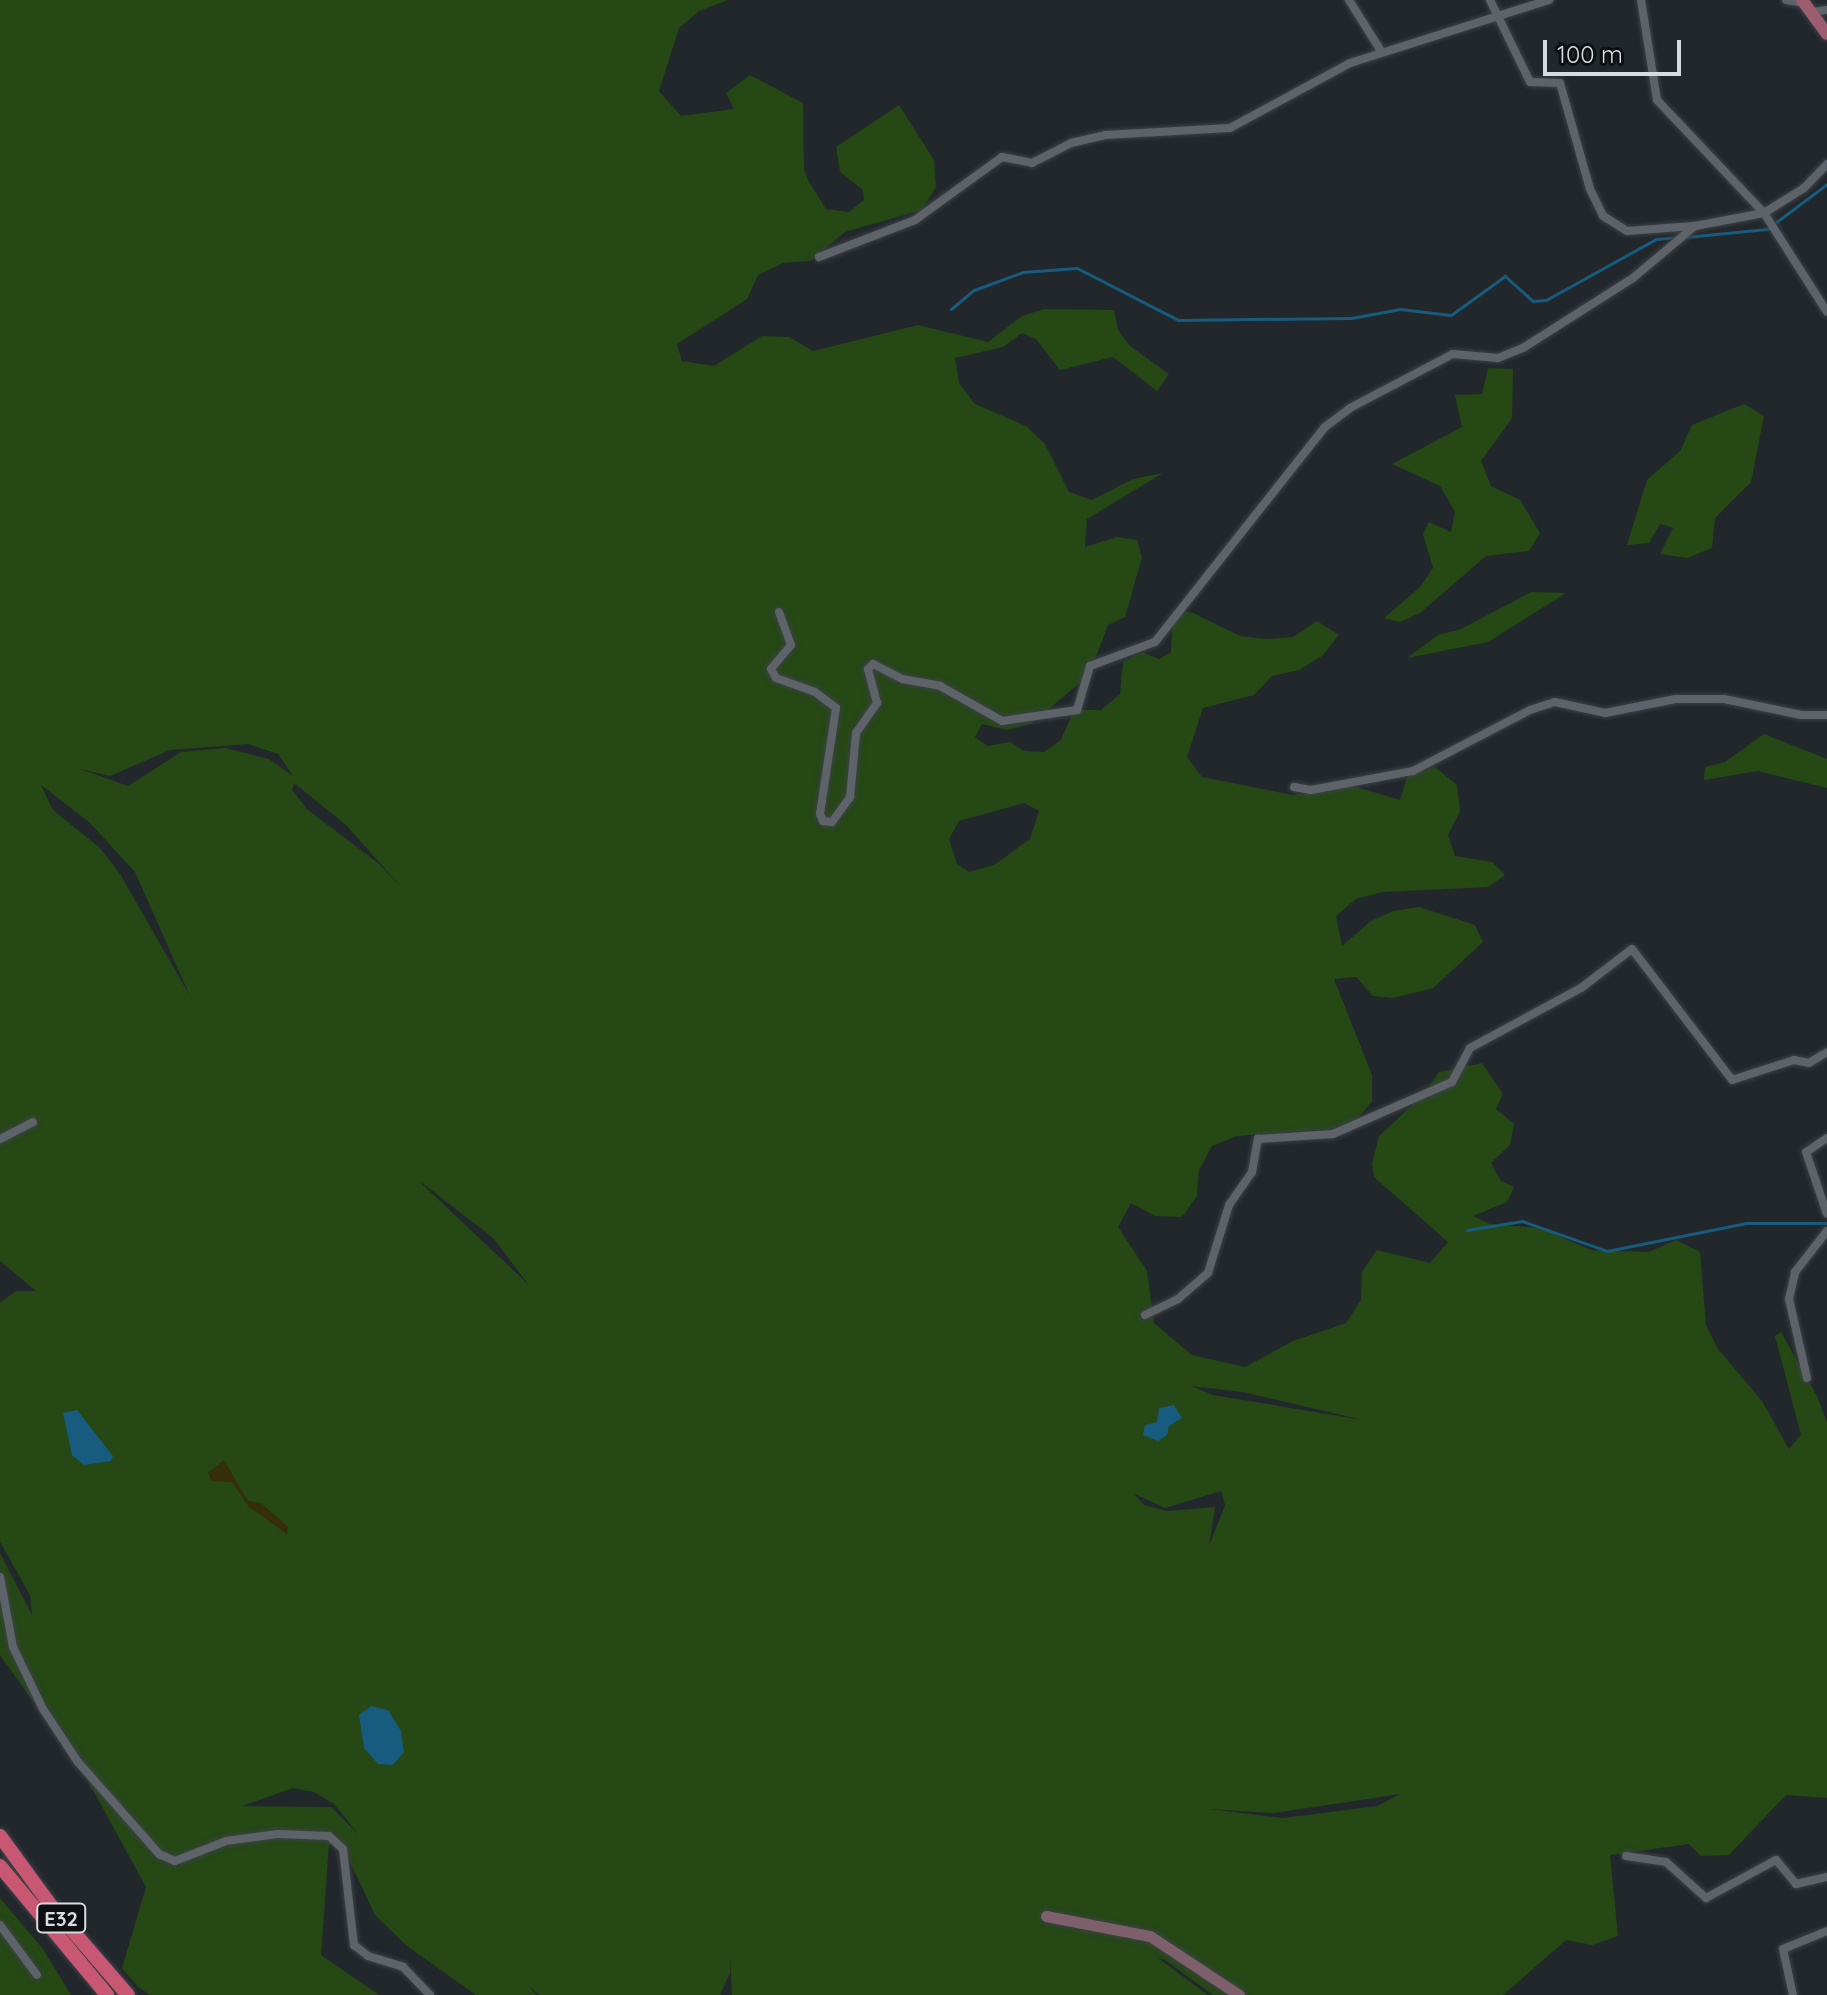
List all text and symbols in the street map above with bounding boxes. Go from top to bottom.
scale bar [1547,24,1685,74]
text: 100 m [1557,39,1623,69]
road number: E32 [35,1902,87,1934]

